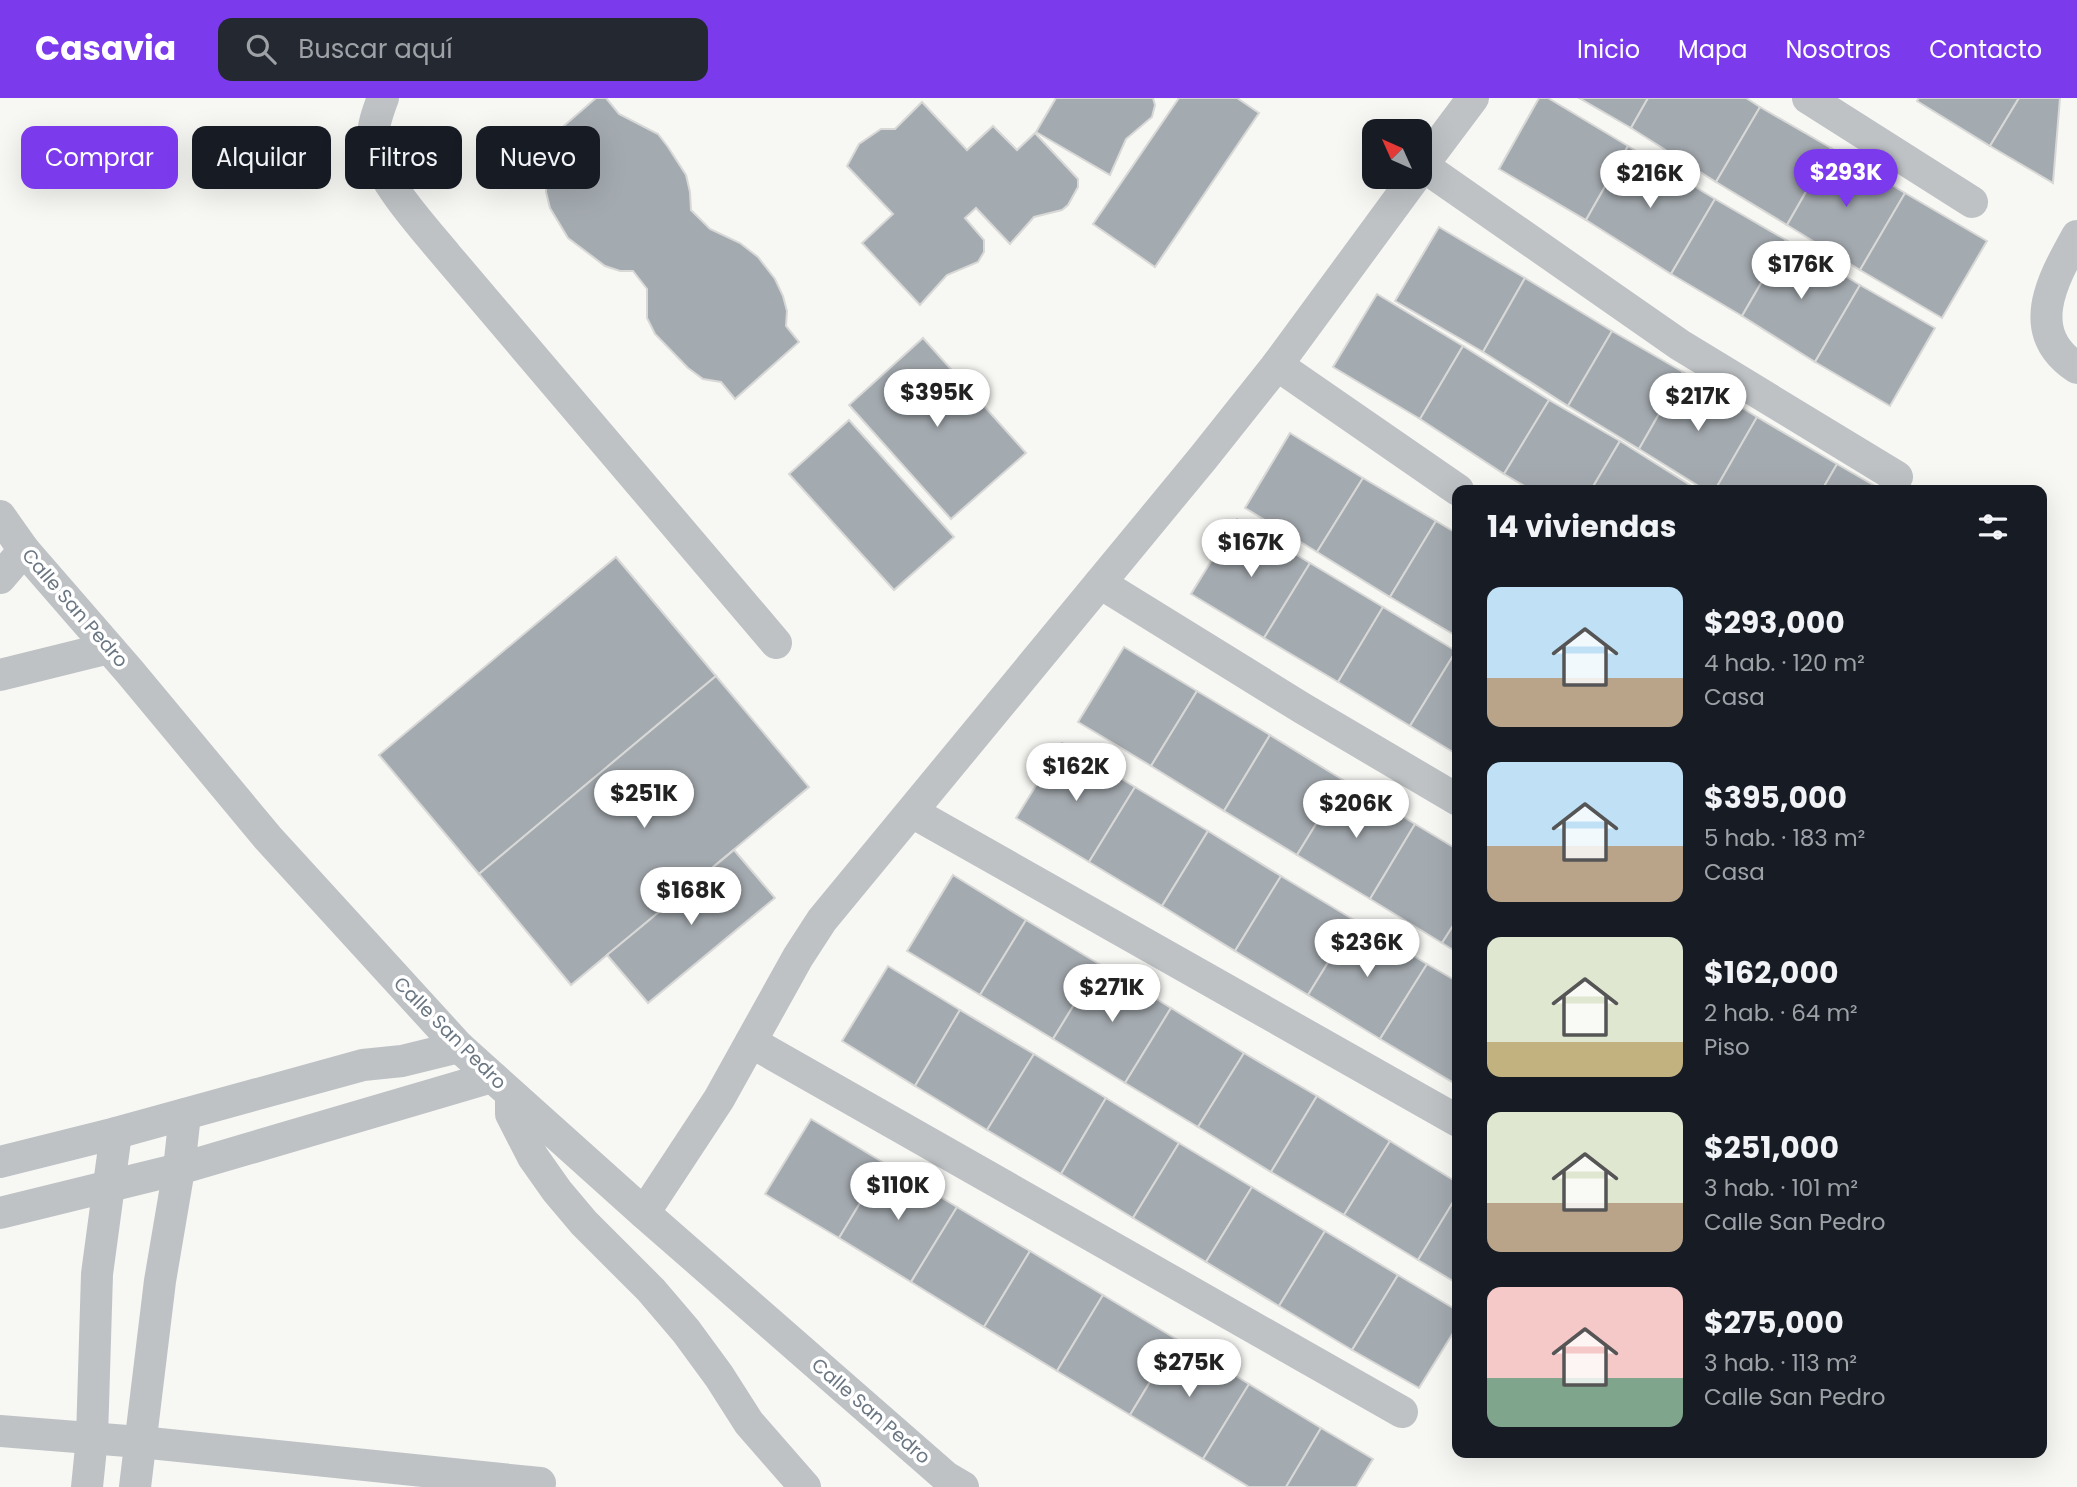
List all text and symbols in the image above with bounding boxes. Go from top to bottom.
search box [218,18,708,81]
text: Casavia [35,25,176,72]
icon: search [242,30,280,68]
text: Buscar aquí [298,31,453,67]
text: Inicio [1577,33,1640,66]
text: Mapa [1678,33,1747,66]
text: Nosotros [1785,33,1891,66]
text: Contacto [1929,33,2042,66]
north arrow [1362,119,1432,189]
map controls [1362,119,1432,189]
chip: Comprar [21,126,178,189]
chip: Alquilar [192,126,331,189]
chip: Filtros [345,126,462,189]
chip: Nuevo [476,126,600,189]
pin: $216K [1601,150,1699,210]
pin: $293K [1797,150,1895,209]
text: $293K [1810,156,1882,188]
text: $216K [1616,157,1684,189]
pin: $176K [1752,242,1850,301]
text: $176K [1768,248,1834,280]
pin: $395K [888,370,986,429]
pin: $217K [1649,374,1747,433]
text: $395K [900,376,974,408]
text: $217K [1665,380,1731,412]
text: 14 viviendas [1487,505,1676,548]
icon: filters [1974,508,2012,546]
pin: $167K [1202,519,1300,579]
text: $167K [1218,526,1284,558]
street label: Calle San Pedro [16,543,134,673]
text: $293,000 [1704,601,1845,644]
icon: home [1543,615,1627,699]
text: 4 hab. · 120 m² [1704,647,1865,679]
text: Casa [1704,681,1765,713]
pin: $162K [1027,744,1125,803]
text: $162K [1042,750,1110,782]
pin: $251K [595,770,693,830]
text: $395,000 [1704,776,1847,819]
text: $251K [610,777,678,809]
pin: $206K [1307,780,1405,840]
text: $206K [1319,787,1393,819]
icon: home [1543,790,1627,874]
text: 5 hab. · 183 m² [1704,822,1865,854]
text: Casa [1704,856,1765,888]
pin: $168K [642,868,740,927]
text: $168K [656,874,726,906]
pin: $236K [1318,920,1416,979]
text: $236K [1331,926,1403,958]
text: $162,000 [1704,951,1839,994]
pin: $271K [1063,964,1161,1024]
icon: home [1543,965,1627,1049]
street label: Calle San Pedro [387,970,513,1096]
text: $271K [1079,971,1145,1003]
text: 2 hab. · 64 m² [1704,997,1858,1029]
text: Piso [1704,1031,1750,1063]
text: $251,000 [1704,1126,1839,1169]
icon: home [1543,1140,1627,1224]
pin: $110K [849,1162,947,1222]
text: $110K [866,1169,930,1201]
text: 3 hab. · 101 m² [1704,1172,1858,1204]
text: Calle San Pedro [1704,1206,1885,1238]
text: $275,000 [1704,1301,1844,1344]
icon: home [1543,1315,1627,1399]
pin: $275K [1140,1340,1238,1399]
text: $275K [1153,1346,1225,1378]
text: 3 hab. · 113 m² [1704,1347,1857,1379]
street label: Calle San Pedro [806,1352,936,1470]
text: Calle San Pedro [1704,1381,1885,1413]

